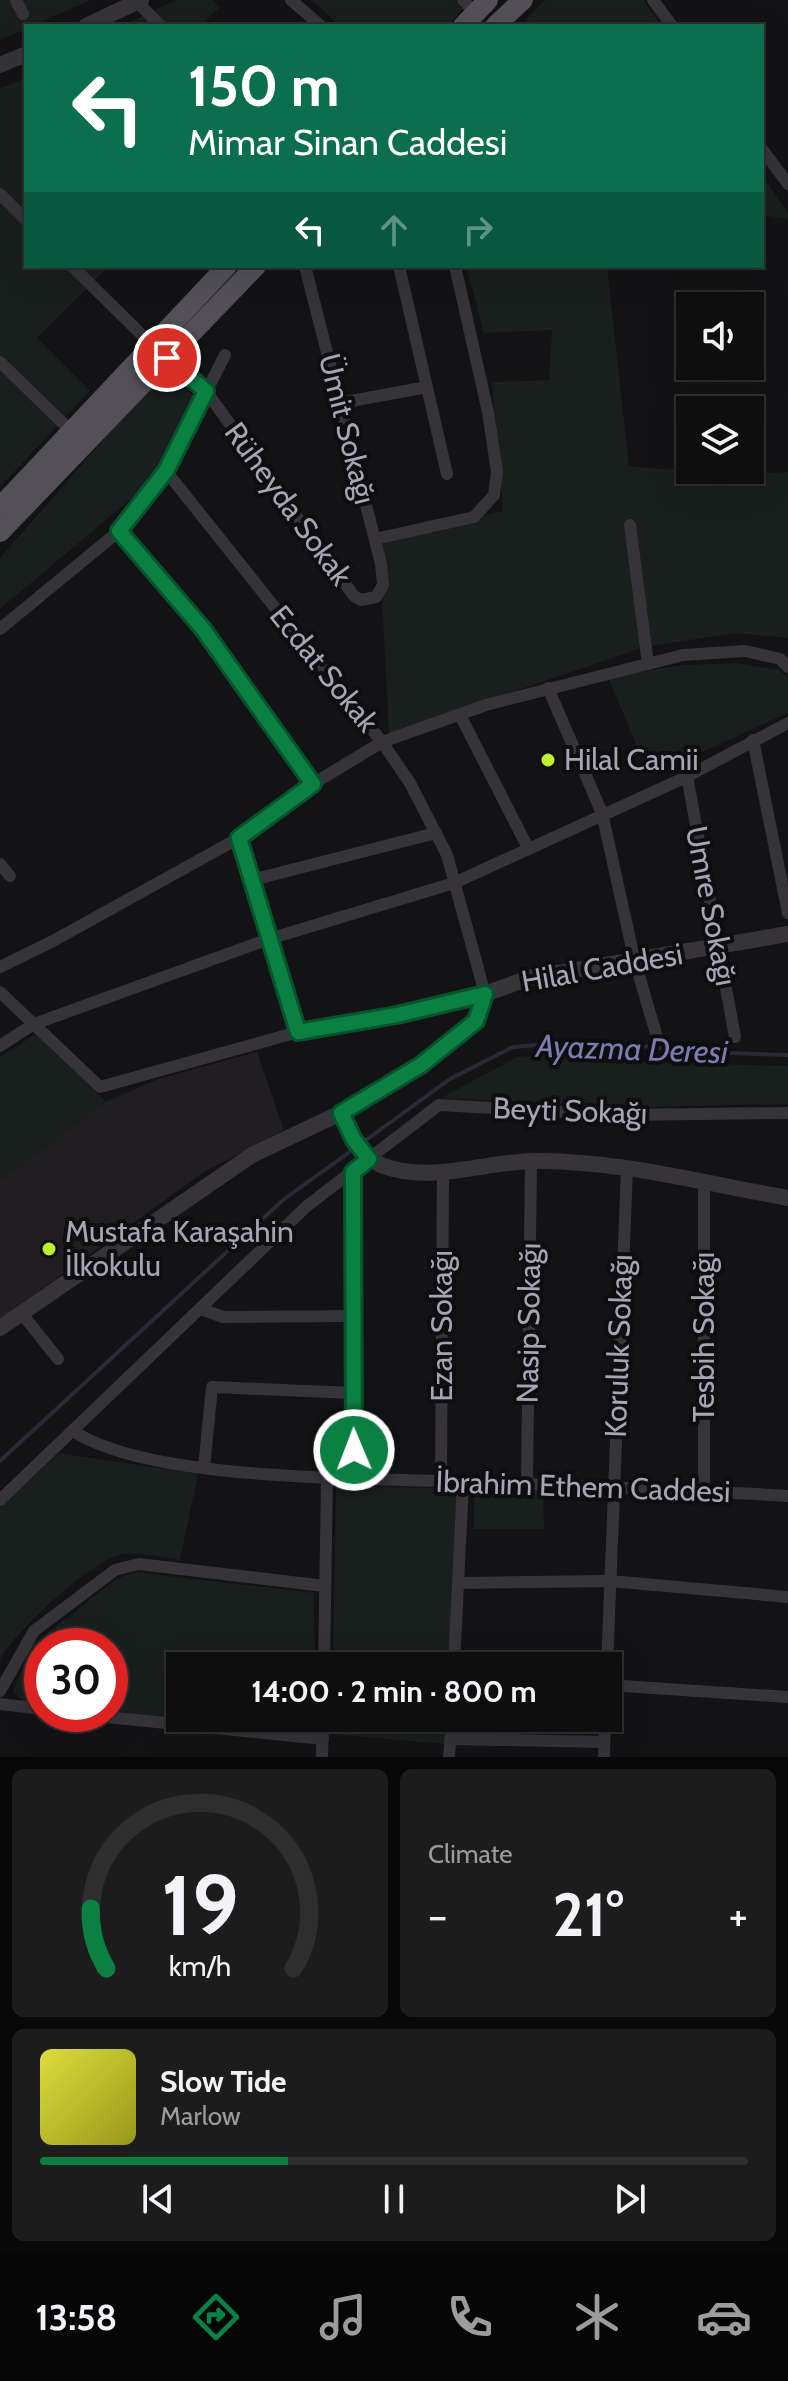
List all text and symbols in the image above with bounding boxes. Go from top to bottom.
text: 150 m [188,52,340,120]
icon: left [56,56,160,160]
text: Mimar Sinan Caddesi [188,120,507,164]
icon: left [288,208,332,252]
icon: ahead [372,208,416,252]
icon: right [456,208,500,252]
map controls [676,292,764,484]
button: sound [676,292,764,380]
pin [133,324,201,392]
icon: arrive [145,336,189,380]
street label: Ümit Sokağı [311,350,384,508]
button: layers [676,396,764,484]
street label: Rüheyda Sokak [217,415,360,593]
street label: Ecdat Sokak [262,598,387,740]
place label: Hilal Camii [564,741,699,778]
marker: Hilal Camii [539,751,557,769]
street label: Umre Sokağı [678,823,745,989]
street label: Hilal Caddesi [518,935,685,1000]
water label: Ayazma Deresi [533,1026,730,1071]
street label: Beyti Sokağı [492,1089,648,1132]
place label: Mustafa Karaşahin İlkokulu [65,1213,294,1284]
marker: Mustafa Karaşahin İlkokulu [40,1240,58,1258]
street label: Nasip Sokağı [509,1242,548,1404]
street label: Ezan Sokağı [423,1250,460,1402]
street label: Tesbih Sokağı [685,1252,722,1422]
street label: Koruluk Sokağı [597,1254,640,1438]
position arrow [312,1408,396,1492]
street label: İbrahim Ethem Caddesi [435,1463,731,1510]
speed limit sign: 30 [24,1628,128,1732]
text: 14:00 · 2 min · 800 m [251,1673,537,1710]
text: Climate [428,1838,513,1870]
text: 19 [161,1855,239,1956]
text: 21° [552,1878,624,1951]
text: − [428,1889,447,1942]
text: + [729,1889,748,1942]
text: km/h [169,1948,231,1983]
text: Slow Tide [160,2063,287,2100]
text: Marlow [160,2100,241,2132]
icon: previous [136,2177,180,2221]
icon: pause [372,2177,416,2221]
icon: next [608,2177,652,2221]
icon: directions [188,2289,244,2345]
icon: music [315,2289,371,2345]
icon: phone [442,2289,498,2345]
icon: climate [569,2289,625,2345]
icon: car [696,2289,752,2345]
text: 13:58 [36,2295,117,2339]

